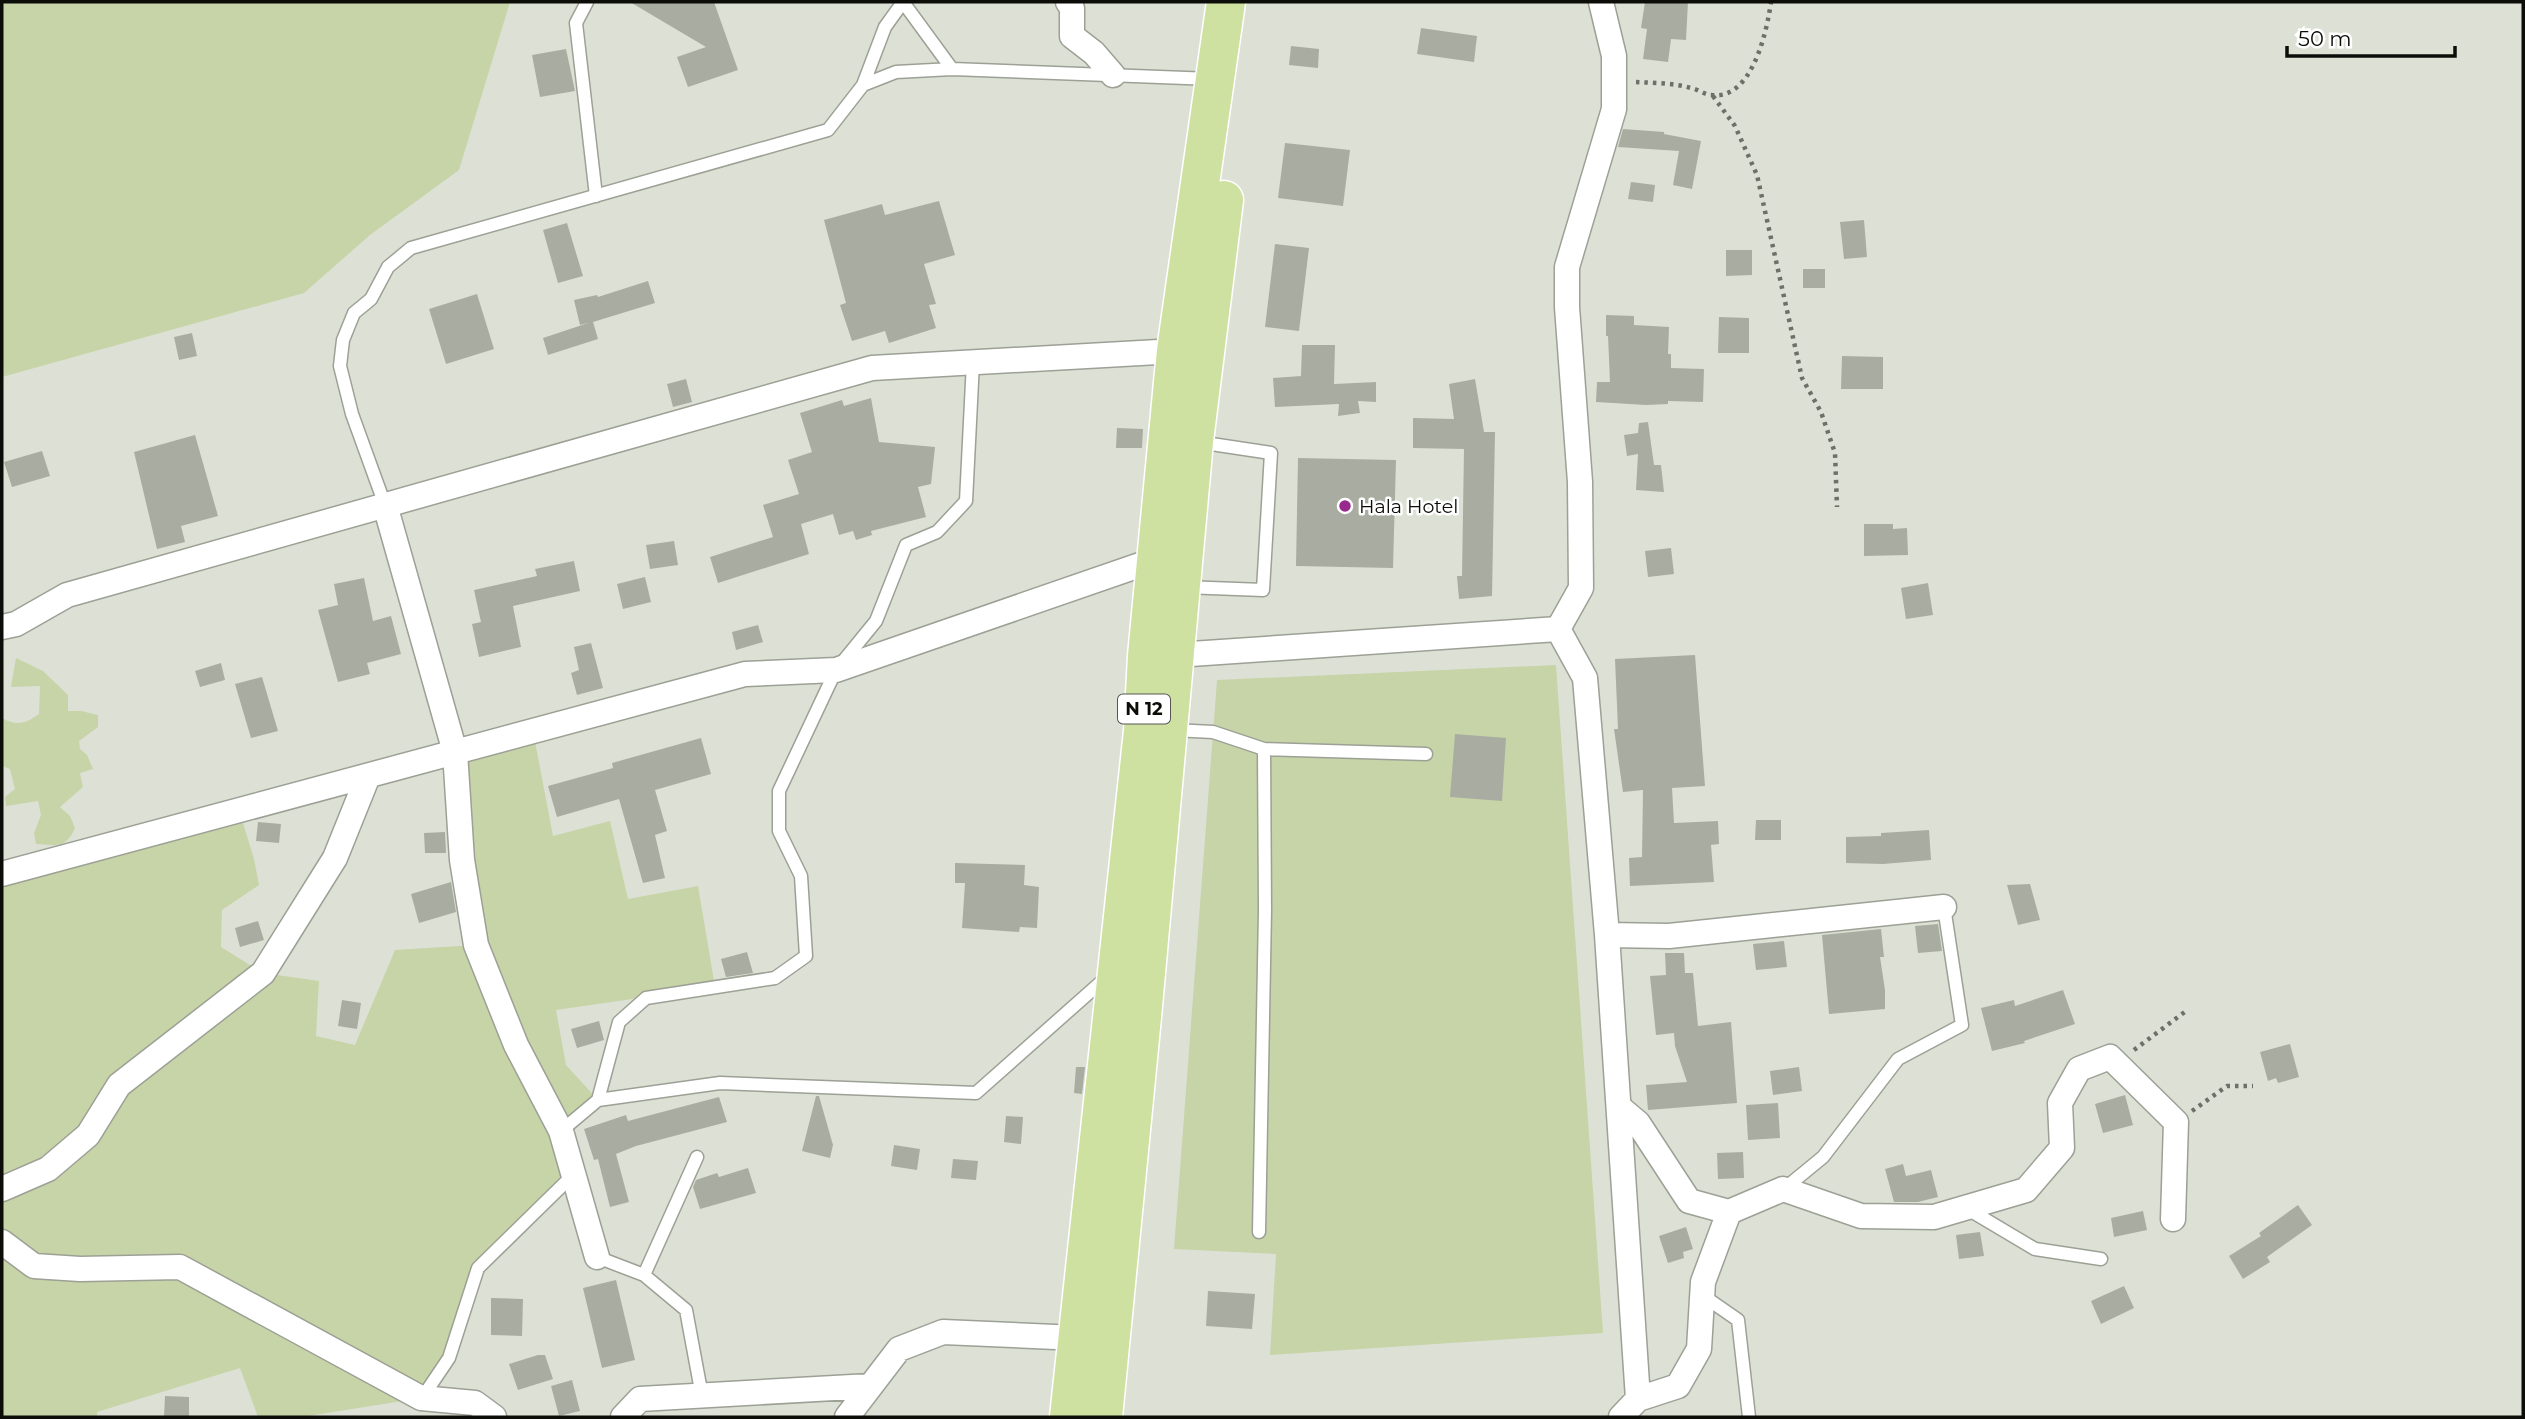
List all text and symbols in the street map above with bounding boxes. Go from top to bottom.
scale bar [2287,14,2455,58]
text: 50 m [2298,26,2352,51]
place label: Hala Hotel [1359,495,1458,518]
marker: Hala Hotel [1337,498,1353,514]
road number: N 12 [1118,694,1170,724]

